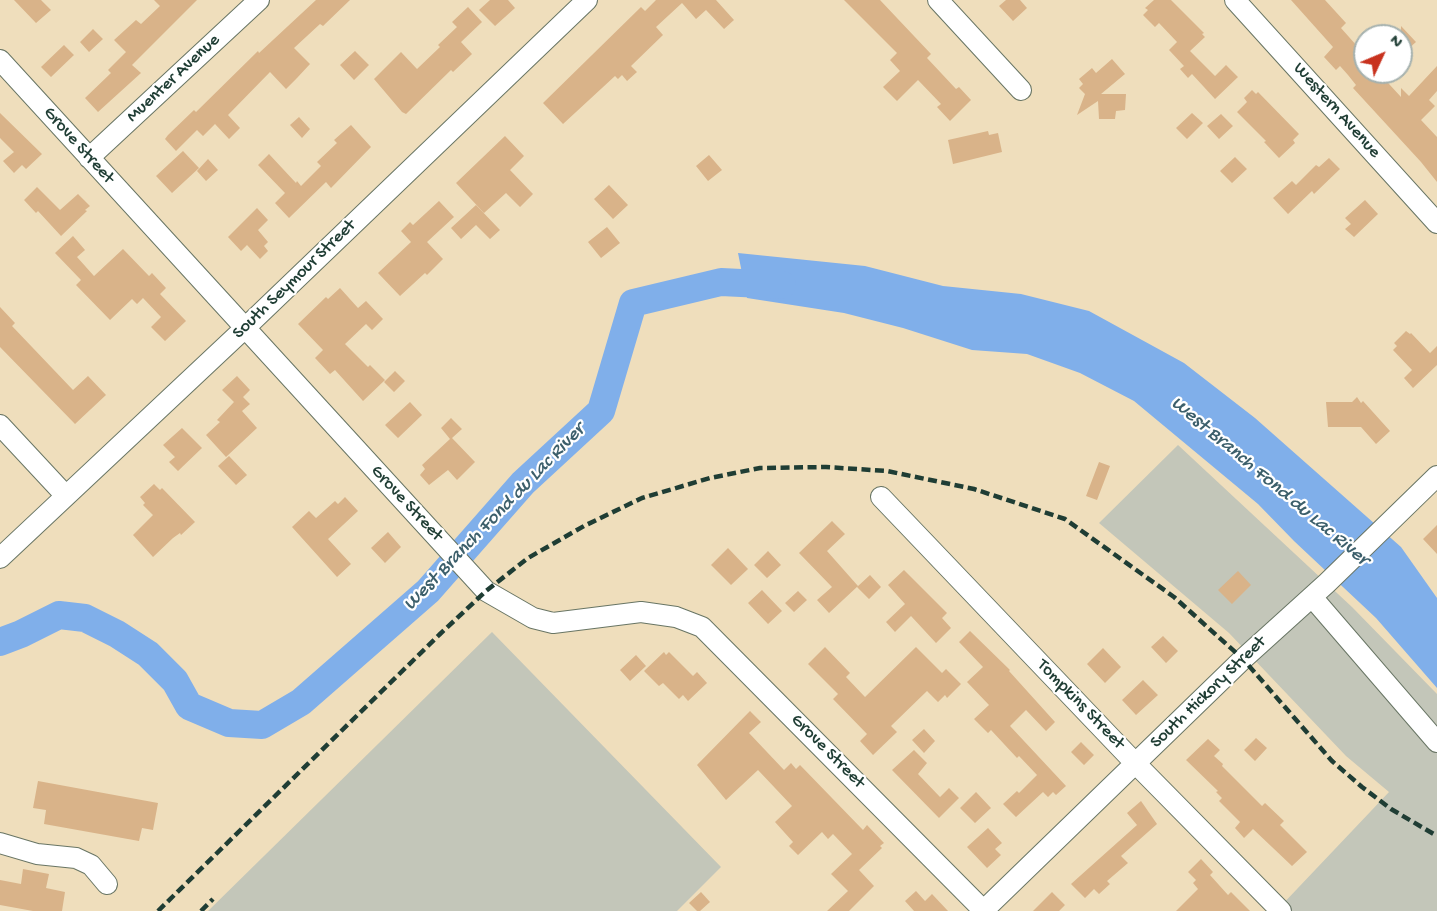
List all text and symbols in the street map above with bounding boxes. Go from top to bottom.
north arrow [1353,24,1413,84]
street label: Muenter Avenue [123,30,225,128]
text: N [1384,32,1405,53]
street label: Western Avenue [1287,59,1385,163]
street label: Grove Street [38,103,118,189]
street label: South Seymour Street [229,216,361,344]
water label: West Branch Fond du Lac River [1165,392,1373,572]
water label: West Branch Fond du Lac River [399,419,591,617]
street label: Grove Street [365,461,447,547]
street label: South Hickory Street [1147,632,1271,754]
street label: Tompkins Street [1031,655,1129,755]
street label: Grove Street [785,710,869,794]

